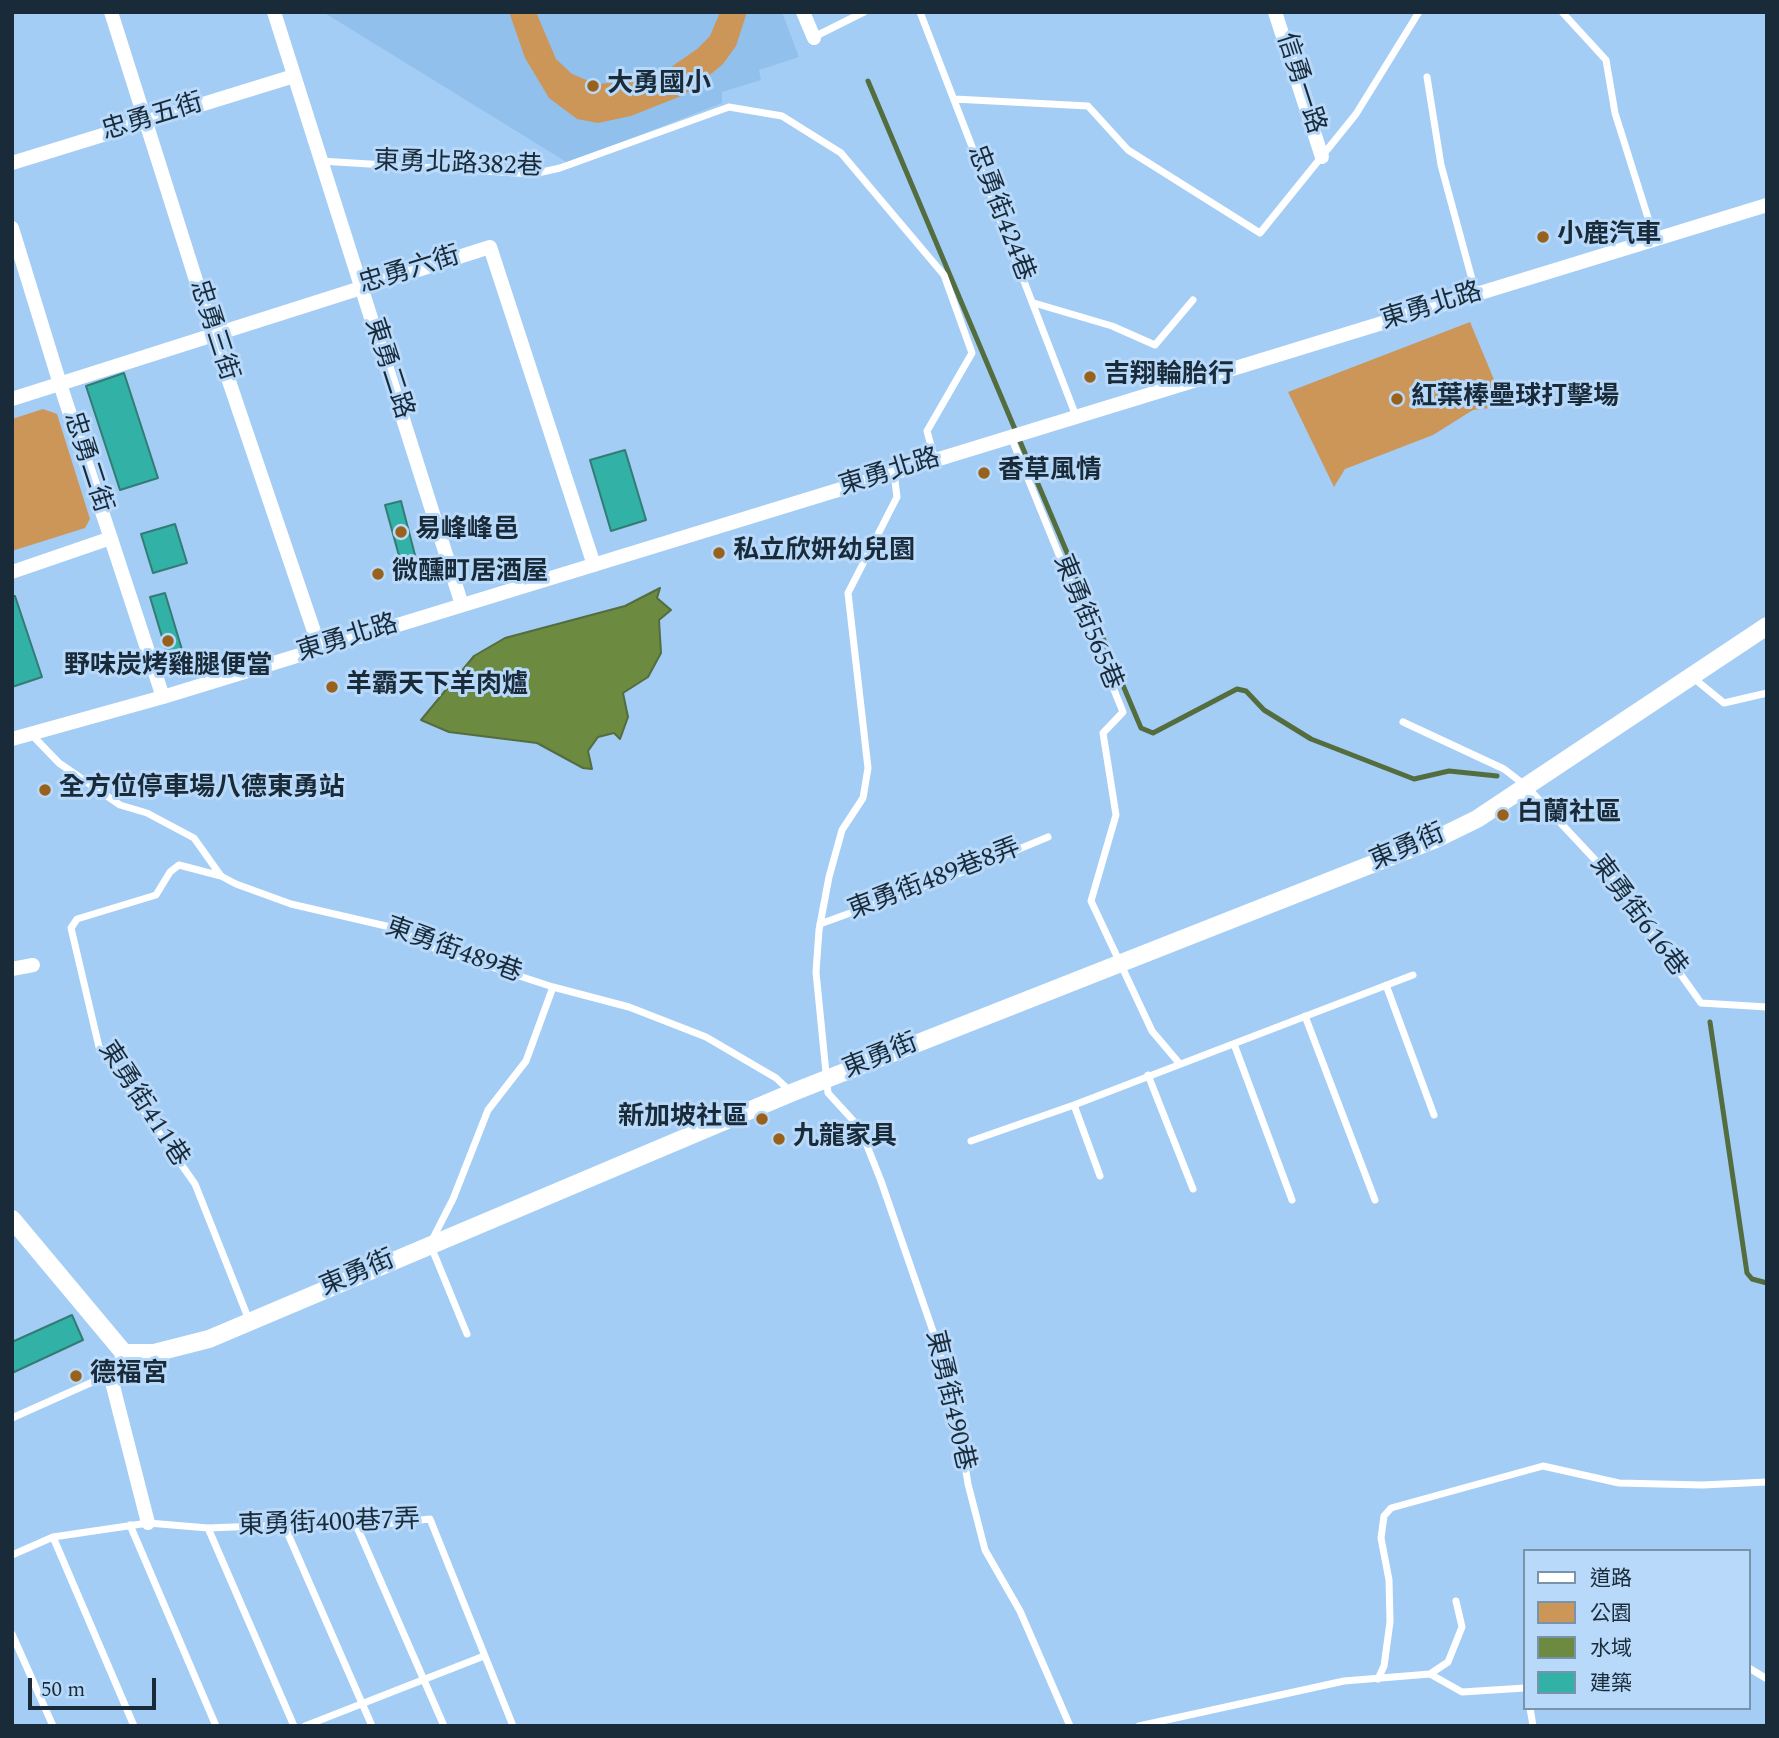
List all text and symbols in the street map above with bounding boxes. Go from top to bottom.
street label: 信勇一路 [1268,30,1330,138]
place label: 大勇國小 [607,70,711,102]
marker: 大勇國小 [585,78,601,94]
street label: 忠勇五街 [99,89,207,149]
street label: 忠勇街424巷 [959,142,1039,286]
street label: 東勇北路382巷 [373,147,543,185]
place label: 小鹿汽車 [1557,221,1661,253]
marker: 小鹿汽車 [1535,229,1551,245]
street label: 忠勇六街 [356,242,464,302]
street label: 忠勇三街 [181,277,243,385]
street label: 東勇北路 [1378,278,1486,338]
street label: 東勇二路 [356,315,418,423]
place label: 吉翔輪胎行 [1104,361,1234,393]
marker: 吉翔輪胎行 [1082,369,1098,385]
place label: 紅葉棒壘球打擊場 [1411,383,1619,415]
marker: 紅葉棒壘球打擊場 [1389,391,1405,407]
street label: 忠勇二街 [55,409,117,517]
street label: 東勇北路 [836,444,944,504]
place label: 香草風情 [998,457,1102,489]
marker: 香草風情 [976,465,992,481]
place label: 易峰峰邑 [415,516,519,548]
marker: 易峰峰邑 [393,524,409,540]
place label: 私立欣妍幼兒園 [733,537,915,569]
marker: 私立欣妍幼兒園 [711,545,727,561]
street label: 東勇街565巷 [1045,551,1127,695]
place label: 微醺町居酒屋 [392,558,548,590]
marker: 微醺町居酒屋 [370,566,386,582]
street label: 東勇北路 [294,610,402,670]
marker: 野味炭烤雞腿便當 [160,633,176,649]
place label: 野味炭烤雞腿便當 [64,652,272,684]
place label: 羊霸天下羊肉爐 [346,671,528,703]
marker: 羊霸天下羊肉爐 [324,679,340,695]
place label: 全方位停車場八德東勇站 [59,774,345,806]
marker: 全方位停車場八德東勇站 [37,782,53,798]
place label: 白蘭社區 [1517,799,1621,831]
marker: 白蘭社區 [1495,807,1511,823]
street label: 東勇街 [1366,819,1450,879]
street label: 東勇街489巷8弄 [844,834,1026,928]
street label: 東勇街616巷 [1582,851,1692,983]
street label: 東勇街489巷 [380,913,526,991]
street label: 東勇街 [839,1029,923,1087]
street label: 東勇街411巷 [90,1037,194,1173]
place label: 新加坡社區 [618,1103,748,1135]
marker: 新加坡社區 [754,1111,770,1127]
place label: 九龍家具 [793,1123,897,1155]
marker: 九龍家具 [771,1131,787,1147]
street label: 東勇街 [316,1245,400,1305]
street label: 東勇街490巷 [917,1328,979,1474]
place label: 德福宮 [90,1360,168,1392]
marker: 德福宮 [68,1368,84,1384]
street label: 東勇街400巷7弄 [238,1506,420,1544]
legend [1524,1549,1751,1710]
text: 道路 [1590,1563,1632,1595]
text: 公園 [1590,1598,1632,1630]
text: 水域 [1590,1633,1632,1665]
scale bar [32,1664,159,1708]
text: 建築 [1590,1668,1632,1700]
text: 50 m [41,1674,85,1706]

